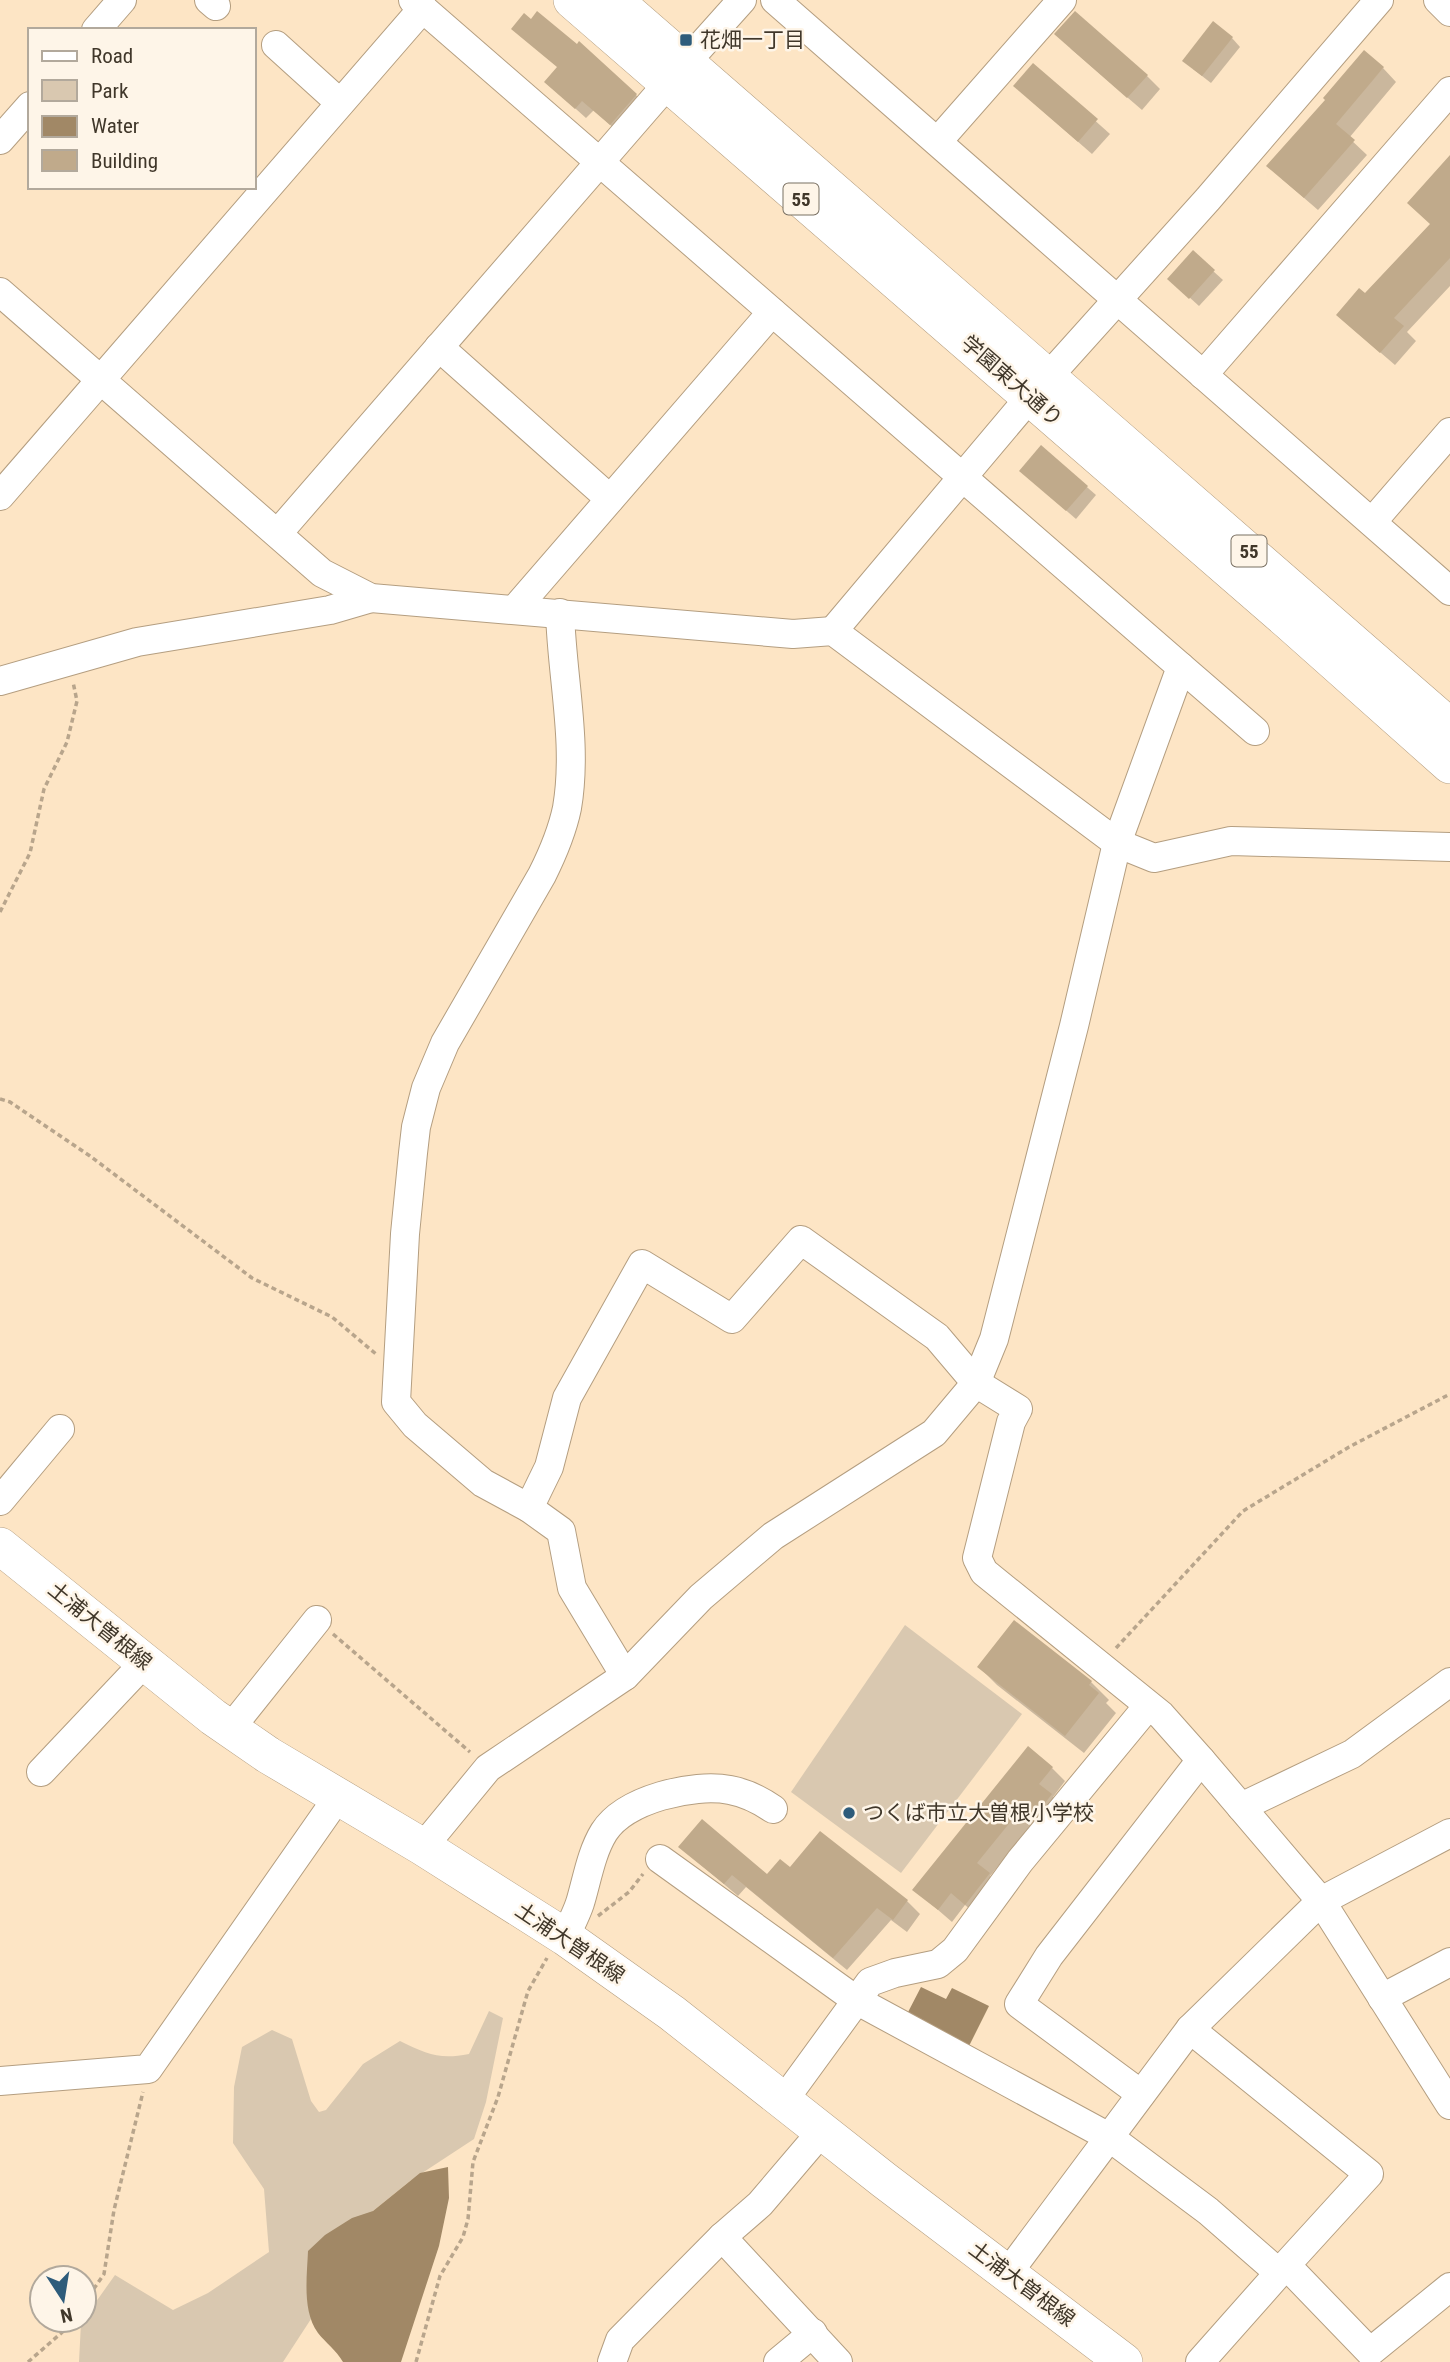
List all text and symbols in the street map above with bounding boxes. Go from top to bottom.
legend [28,28,256,189]
place label: 花畑一丁目 [700,28,805,52]
marker: 花畑一丁目 [678,32,694,48]
text: Road [91,44,133,68]
text: Park [91,79,129,103]
text: Water [91,114,139,138]
text: Building [91,149,158,173]
road number: 55 [784,183,818,214]
street label: 学園東大通り [957,331,1067,431]
road number: 55 [1232,536,1266,566]
street label: 土浦大曽根線 [43,1577,157,1675]
place label: つくば市立大曽根小学校 [863,1801,1094,1825]
marker: つくば市立大曽根小学校 [841,1805,857,1821]
street label: 土浦大曽根線 [511,1898,629,1988]
street label: 土浦大曽根線 [964,2237,1080,2331]
north arrow [28,2264,98,2334]
text: N [58,2303,75,2328]

